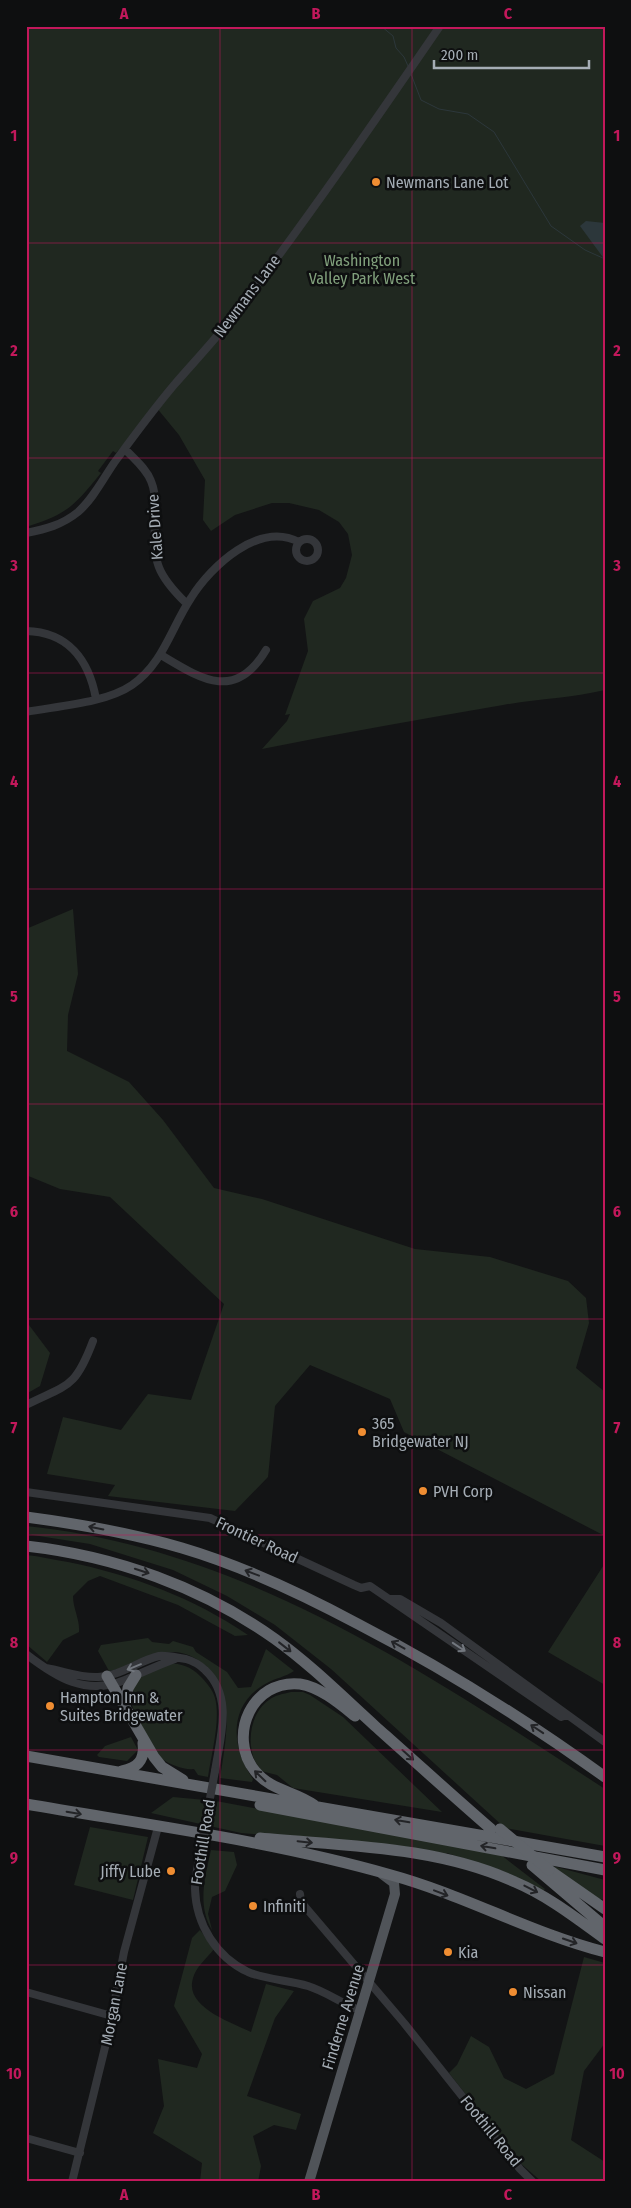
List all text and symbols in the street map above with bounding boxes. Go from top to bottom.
text: A [119,4,129,23]
text: B [312,4,321,23]
text: C [504,4,513,23]
scale bar [434,38,588,70]
text: 200 m [441,46,478,64]
text: 1 [11,126,17,145]
text: 1 [614,126,620,145]
place label: Newmans Lane Lot [386,173,509,192]
marker: Newmans Lane Lot [370,176,382,188]
street label: Newmans Lane [210,251,284,341]
park label: Washington Valley Park West [309,251,416,288]
text: 2 [9,341,18,360]
text: 2 [612,341,621,360]
street label: Kale Drive [143,493,167,560]
text: 3 [9,556,18,575]
text: 3 [612,556,621,575]
text: 4 [10,772,18,791]
text: 4 [613,772,621,791]
text: 5 [10,987,18,1006]
text: 5 [613,987,621,1006]
text: 6 [10,1202,18,1221]
text: 6 [613,1202,621,1221]
place label: 365 Bridgewater NJ [372,1414,469,1451]
text: 7 [11,1418,18,1437]
text: 7 [614,1418,621,1437]
marker: 365 Bridgewater NJ [356,1426,368,1438]
place label: PVH Corp [433,1482,493,1501]
marker: PVH Corp [417,1485,429,1497]
street label: Frontier Road [213,1513,301,1567]
one-way arrow [88,1523,104,1532]
one-way arrow [134,1567,150,1577]
one-way arrow [245,1568,260,1577]
text: 8 [10,1633,19,1652]
text: 8 [613,1633,622,1652]
one-way arrow [391,1639,405,1649]
one-way arrow [278,1642,291,1653]
one-way arrow [452,1642,466,1652]
one-way arrow [127,1663,142,1672]
place label: Hampton Inn & Suites Bridgewater [60,1688,183,1725]
marker: Hampton Inn & Suites Bridgewater [44,1700,56,1712]
one-way arrow [530,1723,544,1733]
one-way arrow [401,1749,414,1760]
one-way arrow [254,1769,266,1782]
street label: Foothill Road [187,1798,219,1886]
one-way arrow [66,1808,82,1818]
one-way arrow [394,1816,410,1826]
one-way arrow [296,1838,312,1847]
one-way arrow [481,1842,497,1852]
text: 9 [10,1848,18,1867]
text: 9 [613,1848,621,1867]
place label: Jiffy Lube [100,1862,161,1881]
marker: Jiffy Lube [165,1865,177,1877]
one-way arrow [523,1884,538,1894]
one-way arrow [433,1889,448,1898]
place label: Infiniti [263,1897,306,1916]
marker: Infiniti [247,1900,259,1912]
one-way arrow [562,1937,578,1947]
place label: Kia [458,1943,478,1962]
marker: Kia [442,1946,454,1958]
street label: Morgan Lane [97,1961,131,2047]
street label: Finderne Avenue [318,1962,368,2072]
place label: Nissan [523,1983,566,2002]
marker: Nissan [507,1986,519,1998]
text: 10 [6,2064,22,2083]
text: 10 [609,2064,625,2083]
street label: Foothill Road [456,2091,526,2171]
text: A [119,2185,129,2204]
text: B [312,2185,321,2204]
text: C [504,2185,513,2204]

